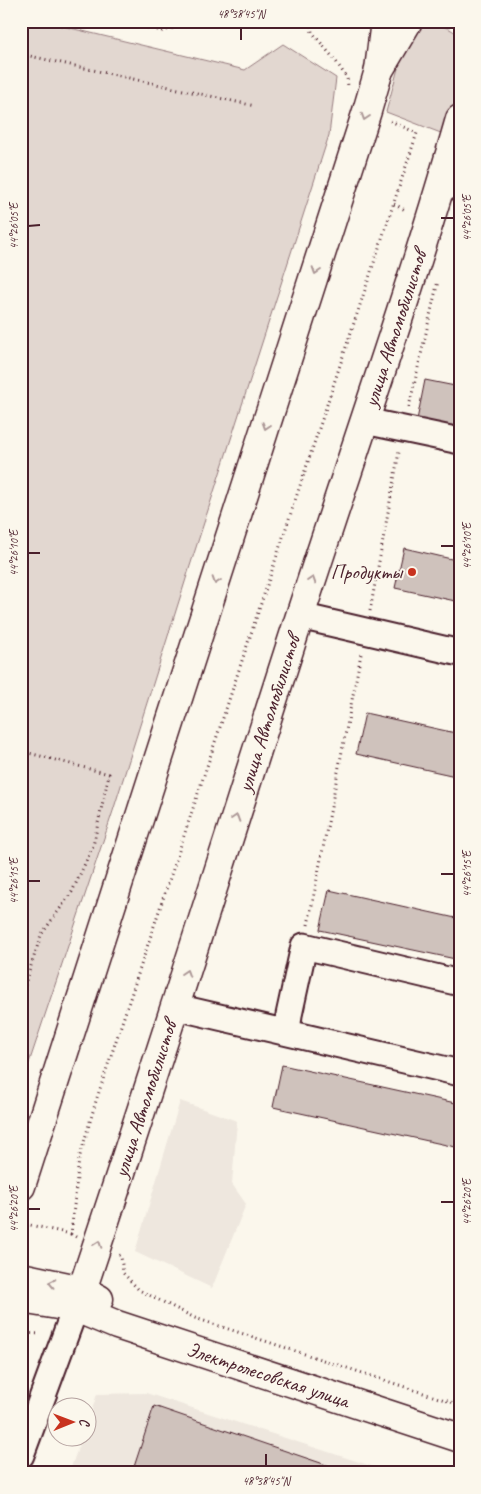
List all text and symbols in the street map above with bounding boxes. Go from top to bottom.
text: 48°38'45"N [217,6,266,22]
one-way arrow [361,112,371,120]
text: 44°26'05"E [459,193,475,241]
text: 44°26'05"E [6,201,22,249]
street label: улица Автомобилистов [357,243,434,412]
one-way arrow [311,267,321,275]
one-way arrow [262,421,272,430]
text: 44°26'10"E [459,521,475,569]
text: 44°26'10"E [6,528,22,576]
place label: Продукты [331,559,404,585]
marker: Продукты [406,566,418,578]
one-way arrow [212,576,222,584]
one-way arrow [306,576,316,585]
street label: улица Автомобилистов [231,628,307,797]
one-way arrow [230,814,240,823]
text: 44°26'15"E [459,849,475,897]
text: 44°26'15"E [6,856,22,904]
one-way arrow [181,969,191,978]
street label: улица Автомобилистов [107,1013,184,1183]
text: 44°26'20"E [459,1177,475,1225]
text: 44°26'20"E [6,1184,22,1232]
one-way arrow [92,1240,102,1248]
one-way arrow [47,1278,56,1289]
street label: Электролесовская улица [183,1336,355,1414]
north arrow [48,1396,98,1446]
text: С [76,1418,93,1427]
text: 48°38'45"N [242,1473,291,1489]

